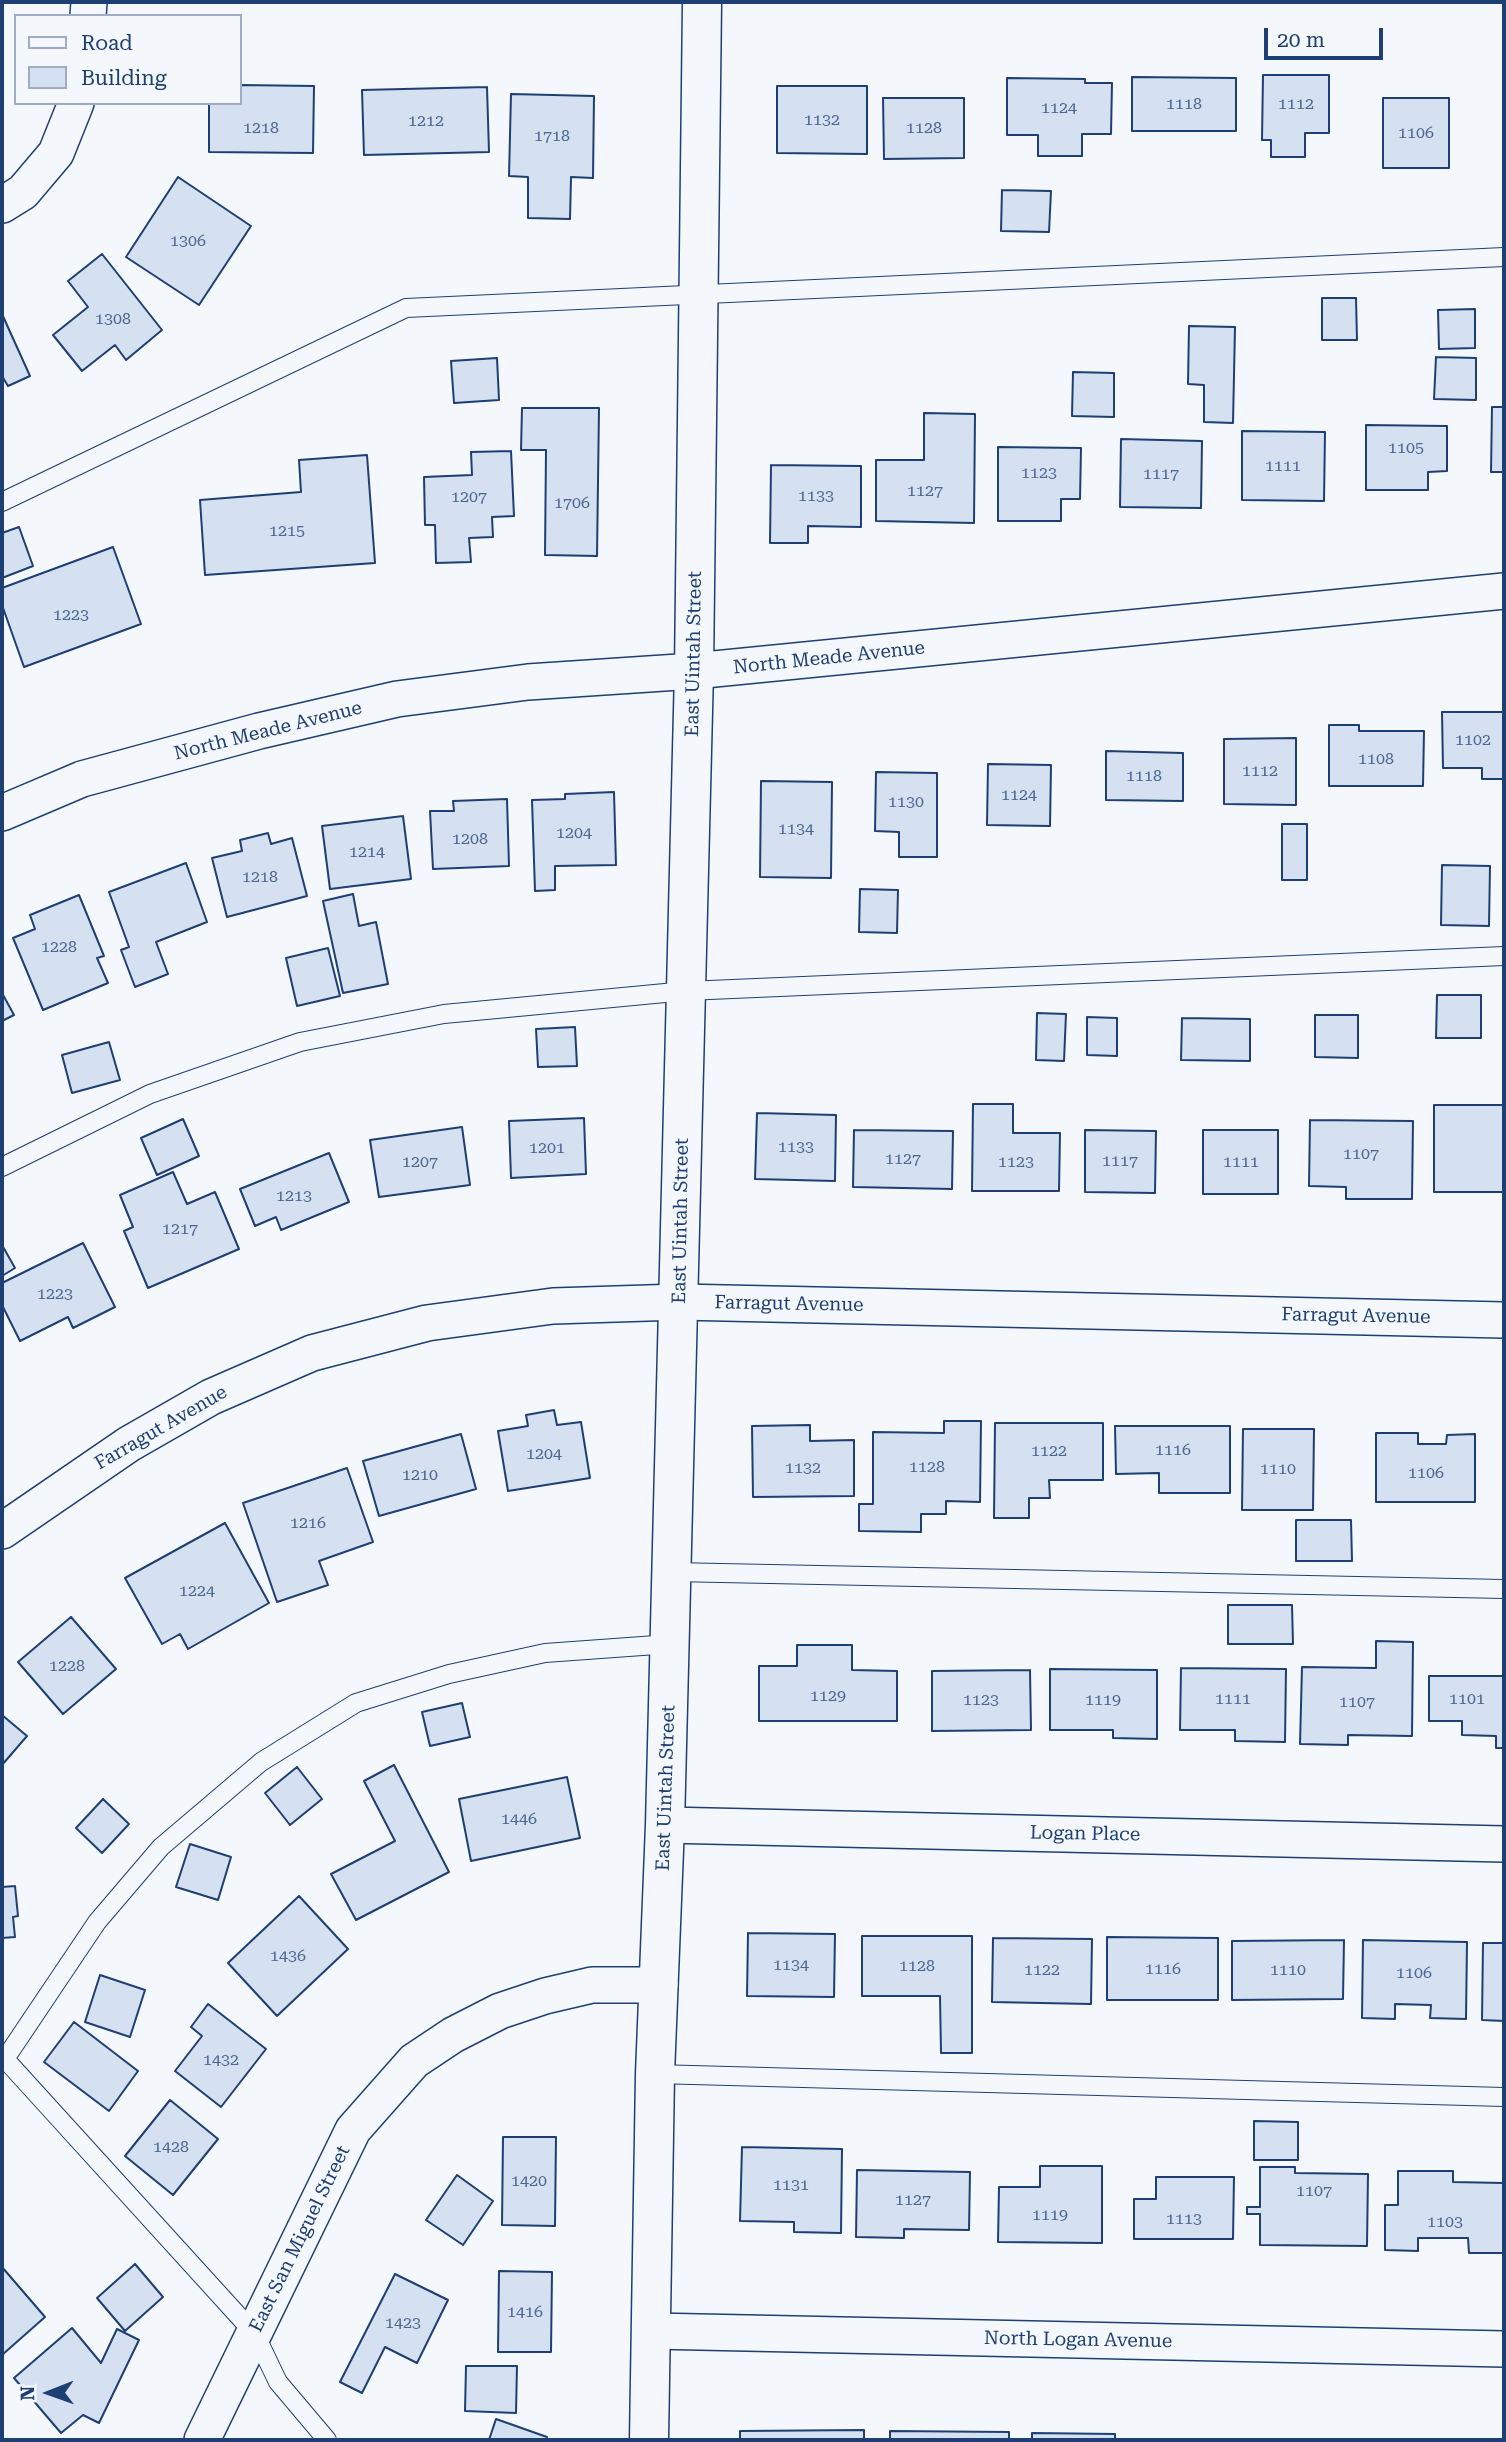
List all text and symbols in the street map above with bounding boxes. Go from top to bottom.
legend [14,14,242,105]
scale bar [1268,14,1387,58]
text: 20 m [1277,28,1325,52]
text: Road [81,31,133,55]
text: Building [81,66,167,90]
house number: 1118 [1166,94,1202,114]
house number: 1112 [1278,94,1314,114]
house number: 1124 [1041,98,1077,118]
house number: 1132 [804,110,840,130]
house number: 1212 [408,111,444,131]
house number: 1218 [243,118,279,138]
house number: 1128 [906,118,942,138]
house number: 1106 [1398,123,1434,143]
house number: 1718 [534,126,570,146]
house number: 1306 [170,231,206,251]
house number: 1308 [95,309,131,329]
house number: 1105 [1388,438,1424,458]
house number: 1111 [1265,456,1301,476]
house number: 1123 [1021,463,1057,483]
house number: 1117 [1143,464,1179,484]
house number: 1127 [907,481,943,501]
house number: 1133 [798,486,834,506]
house number: 1207 [451,487,487,507]
house number: 1706 [554,493,590,513]
house number: 1215 [269,521,305,541]
street label: East Uintah Street [681,571,707,737]
house number: 1223 [53,605,89,625]
street label: North Meade Avenue [732,637,926,679]
street label: North Meade Avenue [172,697,364,765]
house number: 1102 [1455,730,1491,750]
house number: 1108 [1358,749,1394,769]
house number: 1112 [1242,761,1278,781]
house number: 1118 [1126,766,1162,786]
house number: 1124 [1001,785,1037,805]
house number: 1130 [888,792,924,812]
house number: 1134 [778,819,814,839]
house number: 1204 [556,823,592,843]
house number: 1208 [452,829,488,849]
house number: 1214 [349,842,385,862]
house number: 1218 [242,867,278,887]
house number: 1228 [41,937,77,957]
house number: 1133 [778,1137,814,1157]
house number: 1201 [529,1138,565,1158]
street label: East Uintah Street [668,1138,694,1304]
house number: 1107 [1343,1144,1379,1164]
house number: 1127 [885,1149,921,1169]
house number: 1117 [1102,1151,1138,1171]
house number: 1207 [402,1152,438,1172]
house number: 1123 [998,1152,1034,1172]
house number: 1111 [1223,1152,1259,1172]
house number: 1213 [276,1186,312,1206]
house number: 1217 [162,1219,198,1239]
house number: 1223 [37,1284,73,1304]
street label: Farragut Avenue [714,1291,864,1317]
street label: Farragut Avenue [1281,1303,1431,1329]
street label: Farragut Avenue [91,1381,231,1475]
house number: 1116 [1155,1440,1191,1460]
house number: 1122 [1031,1441,1067,1461]
house number: 1204 [526,1444,562,1464]
house number: 1128 [909,1457,945,1477]
house number: 1132 [785,1458,821,1478]
house number: 1110 [1260,1459,1296,1479]
house number: 1106 [1408,1463,1444,1483]
house number: 1210 [402,1465,438,1485]
house number: 1216 [290,1513,326,1533]
house number: 1224 [179,1581,215,1601]
house number: 1228 [49,1656,85,1676]
house number: 1129 [810,1686,846,1706]
house number: 1111 [1215,1689,1251,1709]
house number: 1101 [1449,1689,1485,1709]
house number: 1123 [963,1690,999,1710]
house number: 1119 [1085,1690,1121,1710]
house number: 1107 [1339,1692,1375,1712]
street label: East Uintah Street [652,1705,680,1871]
house number: 1446 [501,1809,537,1829]
street label: Logan Place [1030,1822,1140,1846]
house number: 1436 [270,1946,306,1966]
house number: 1134 [773,1955,809,1975]
house number: 1128 [899,1956,935,1976]
house number: 1116 [1145,1959,1181,1979]
house number: 1122 [1024,1960,1060,1980]
house number: 1110 [1270,1960,1306,1980]
house number: 1106 [1396,1963,1432,1983]
house number: 1432 [203,2050,239,2070]
house number: 1428 [153,2137,189,2157]
street label: East San Miguel Street [245,2142,355,2336]
house number: 1420 [511,2171,547,2191]
house number: 1131 [773,2175,809,2195]
house number: 1107 [1296,2181,1332,2201]
house number: 1127 [895,2190,931,2210]
house number: 1119 [1032,2205,1068,2225]
house number: 1113 [1166,2209,1202,2229]
house number: 1103 [1427,2212,1463,2232]
house number: 1416 [507,2302,543,2322]
house number: 1423 [385,2313,421,2333]
street label: North Logan Avenue [984,2327,1172,2353]
north arrow [14,2358,84,2428]
text: N [16,2386,39,2401]

